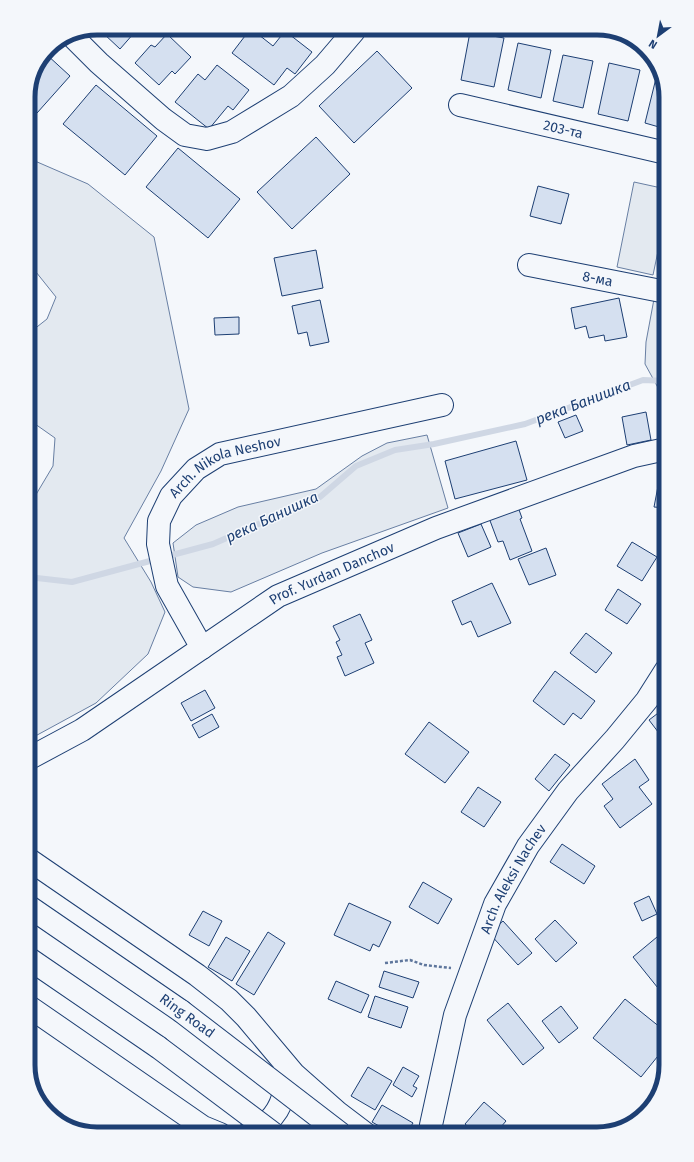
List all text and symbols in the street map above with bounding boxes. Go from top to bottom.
north arrow [638,16,678,56]
text: N [646,37,660,52]
street label: 203-та [542,116,585,142]
street label: 8-ма [581,267,614,290]
water label: река Банишка [533,376,633,428]
street label: Arch. Nikola Neshov [165,432,283,501]
water label: река Банишка [223,488,321,546]
street label: Prof. Yurdan Danchov [266,538,397,608]
street label: Arch. Aleksi Nachev [477,821,550,936]
street label: Ring Road [156,990,218,1042]

